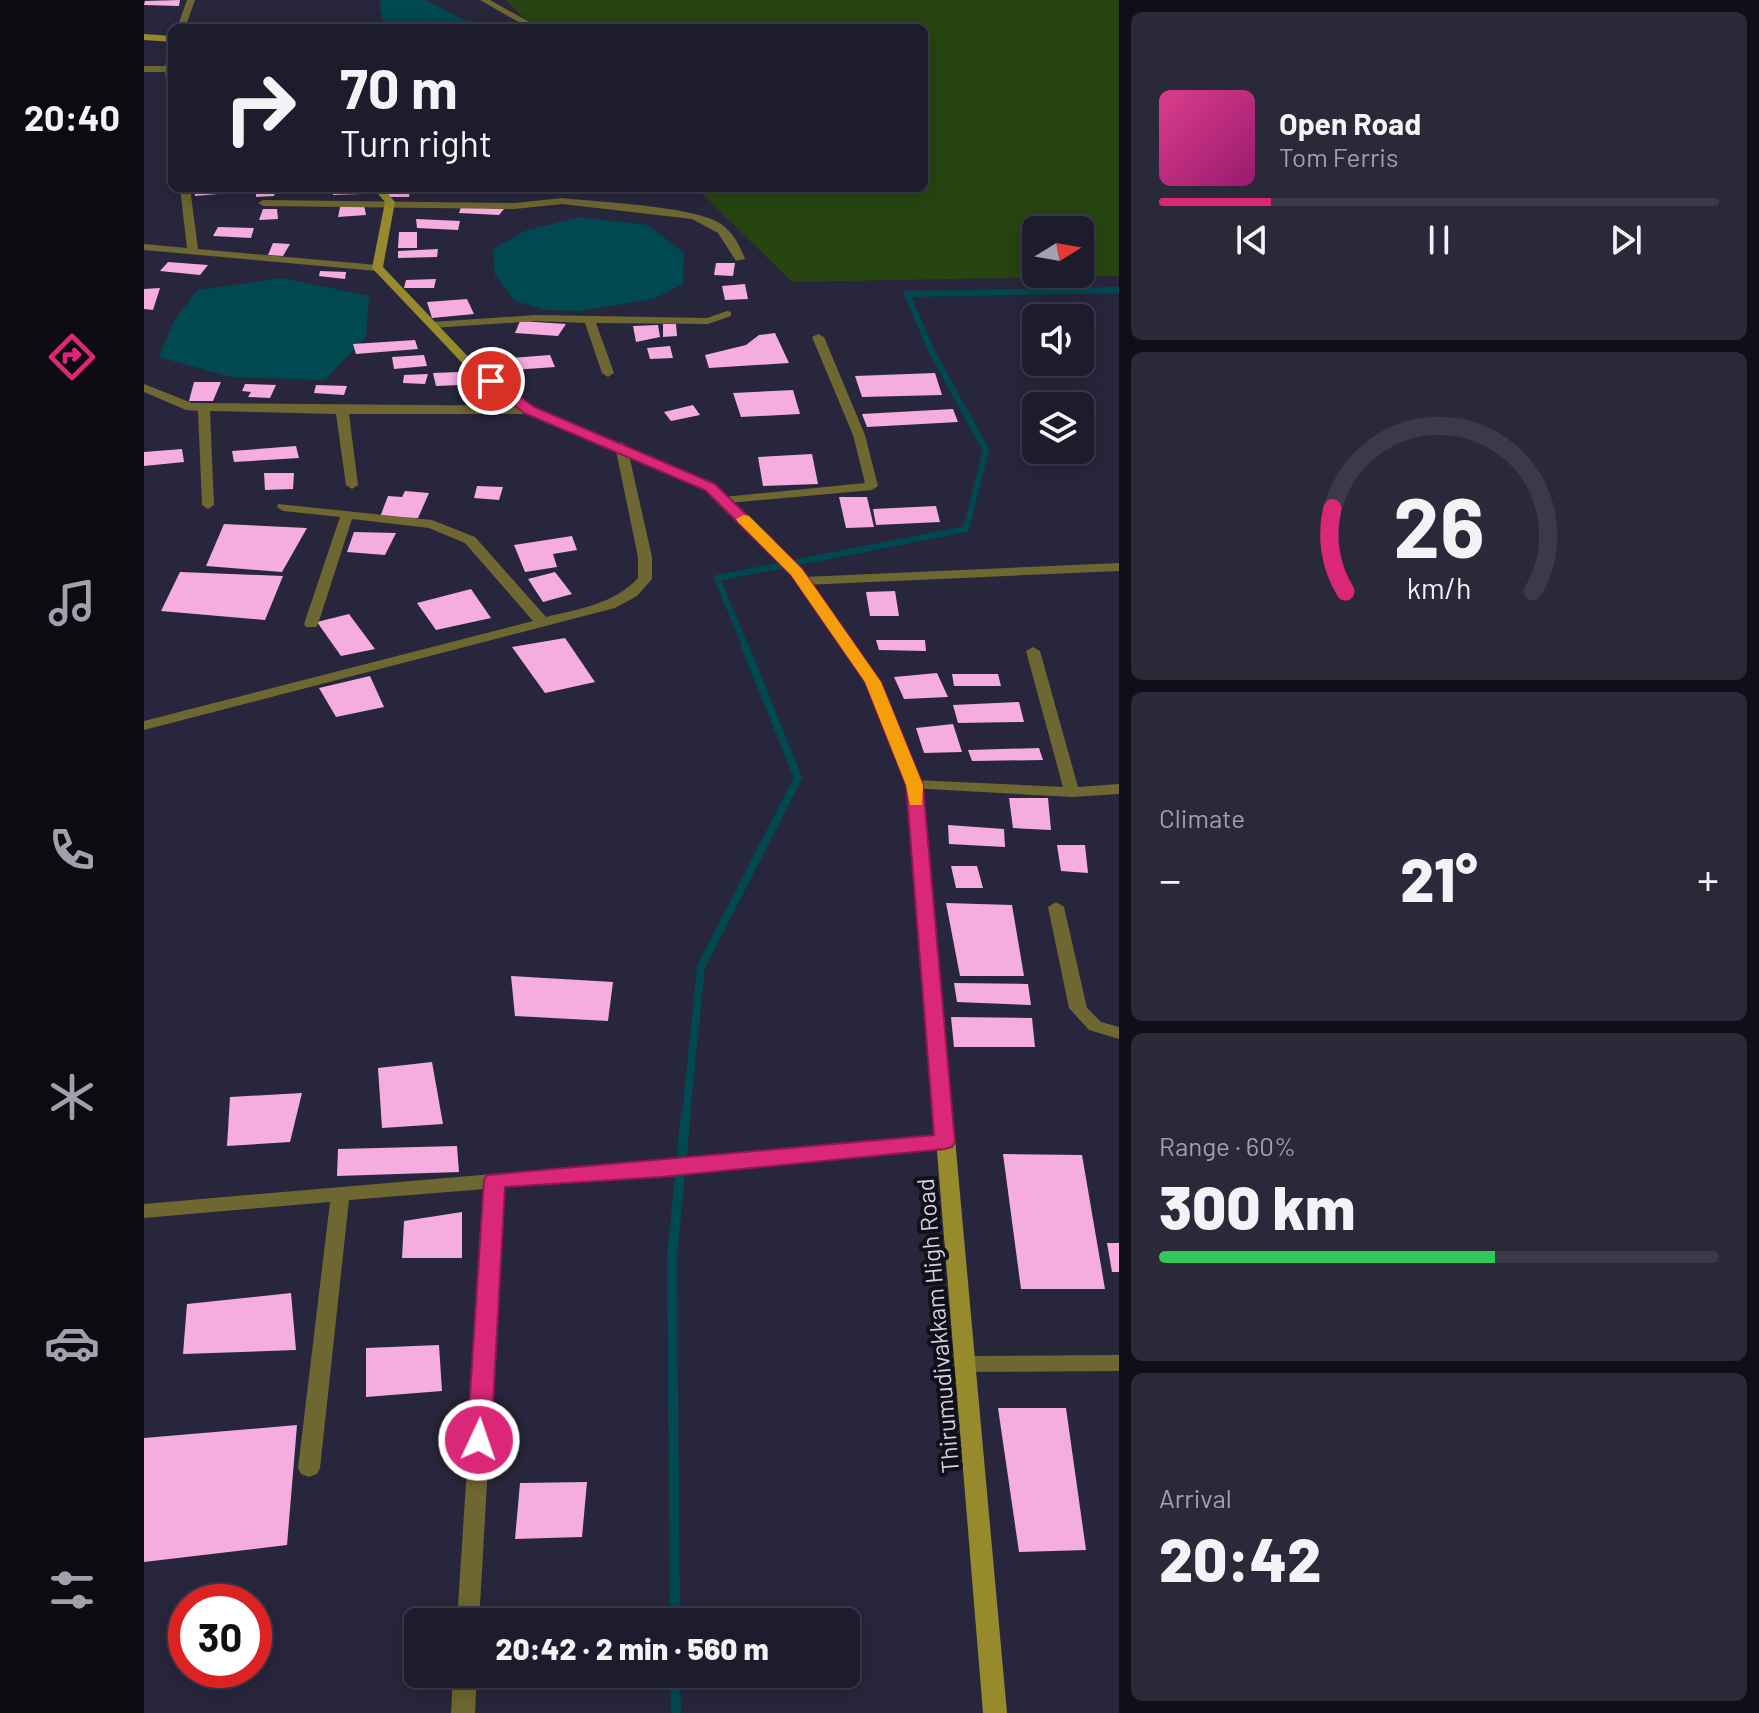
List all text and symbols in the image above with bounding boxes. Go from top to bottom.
text: 70 m [340,53,458,120]
icon: right [208,56,312,160]
text: 20:40 [24,95,120,138]
text: Open Road [1279,105,1421,141]
text: Turn right [340,121,492,164]
text: Tom Ferris [1279,141,1399,172]
north arrow [1022,216,1094,288]
map controls [1022,216,1094,464]
icon: previous [1230,218,1274,262]
icon: pause [1417,218,1461,262]
icon: next [1604,218,1648,262]
button: sound [1022,304,1094,376]
icon: directions [44,329,100,385]
pin [457,347,525,415]
icon: arrive [469,359,513,403]
button: layers [1022,392,1094,464]
text: 26 [1393,475,1485,575]
text: km/h [1407,570,1471,605]
icon: music [44,575,100,631]
text: Climate [1159,802,1245,833]
icon: phone [44,822,100,878]
text: 21° [1400,842,1478,914]
text: − [1159,852,1181,905]
text: + [1697,852,1719,905]
icon: climate [44,1069,100,1125]
text: Range · 60% [1159,1130,1296,1161]
text: 300 km [1159,1170,1356,1242]
street label: Thirumudivakkam High Road [910,1177,964,1475]
icon: car [44,1315,100,1371]
position arrow [437,1398,521,1482]
text: Arrival [1159,1482,1232,1513]
text: 20:42 [1159,1522,1321,1594]
icon: filters [44,1562,100,1618]
speed limit sign: 30 [168,1584,272,1688]
text: 20:42 · 2 min · 560 m [495,1630,769,1666]

